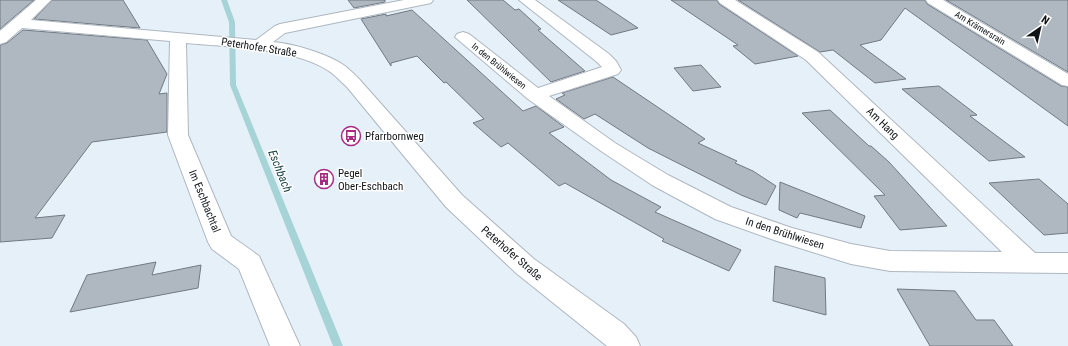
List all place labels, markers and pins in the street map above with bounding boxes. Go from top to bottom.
bus stop icon: Pfarrbornweg [340,125,362,147]
place label: Pfarrbornweg [365,130,424,143]
place label: Pegel Ober-Eschbach [338,167,403,193]
building icon: Pegel Ober-Eschbach [313,168,335,190]

